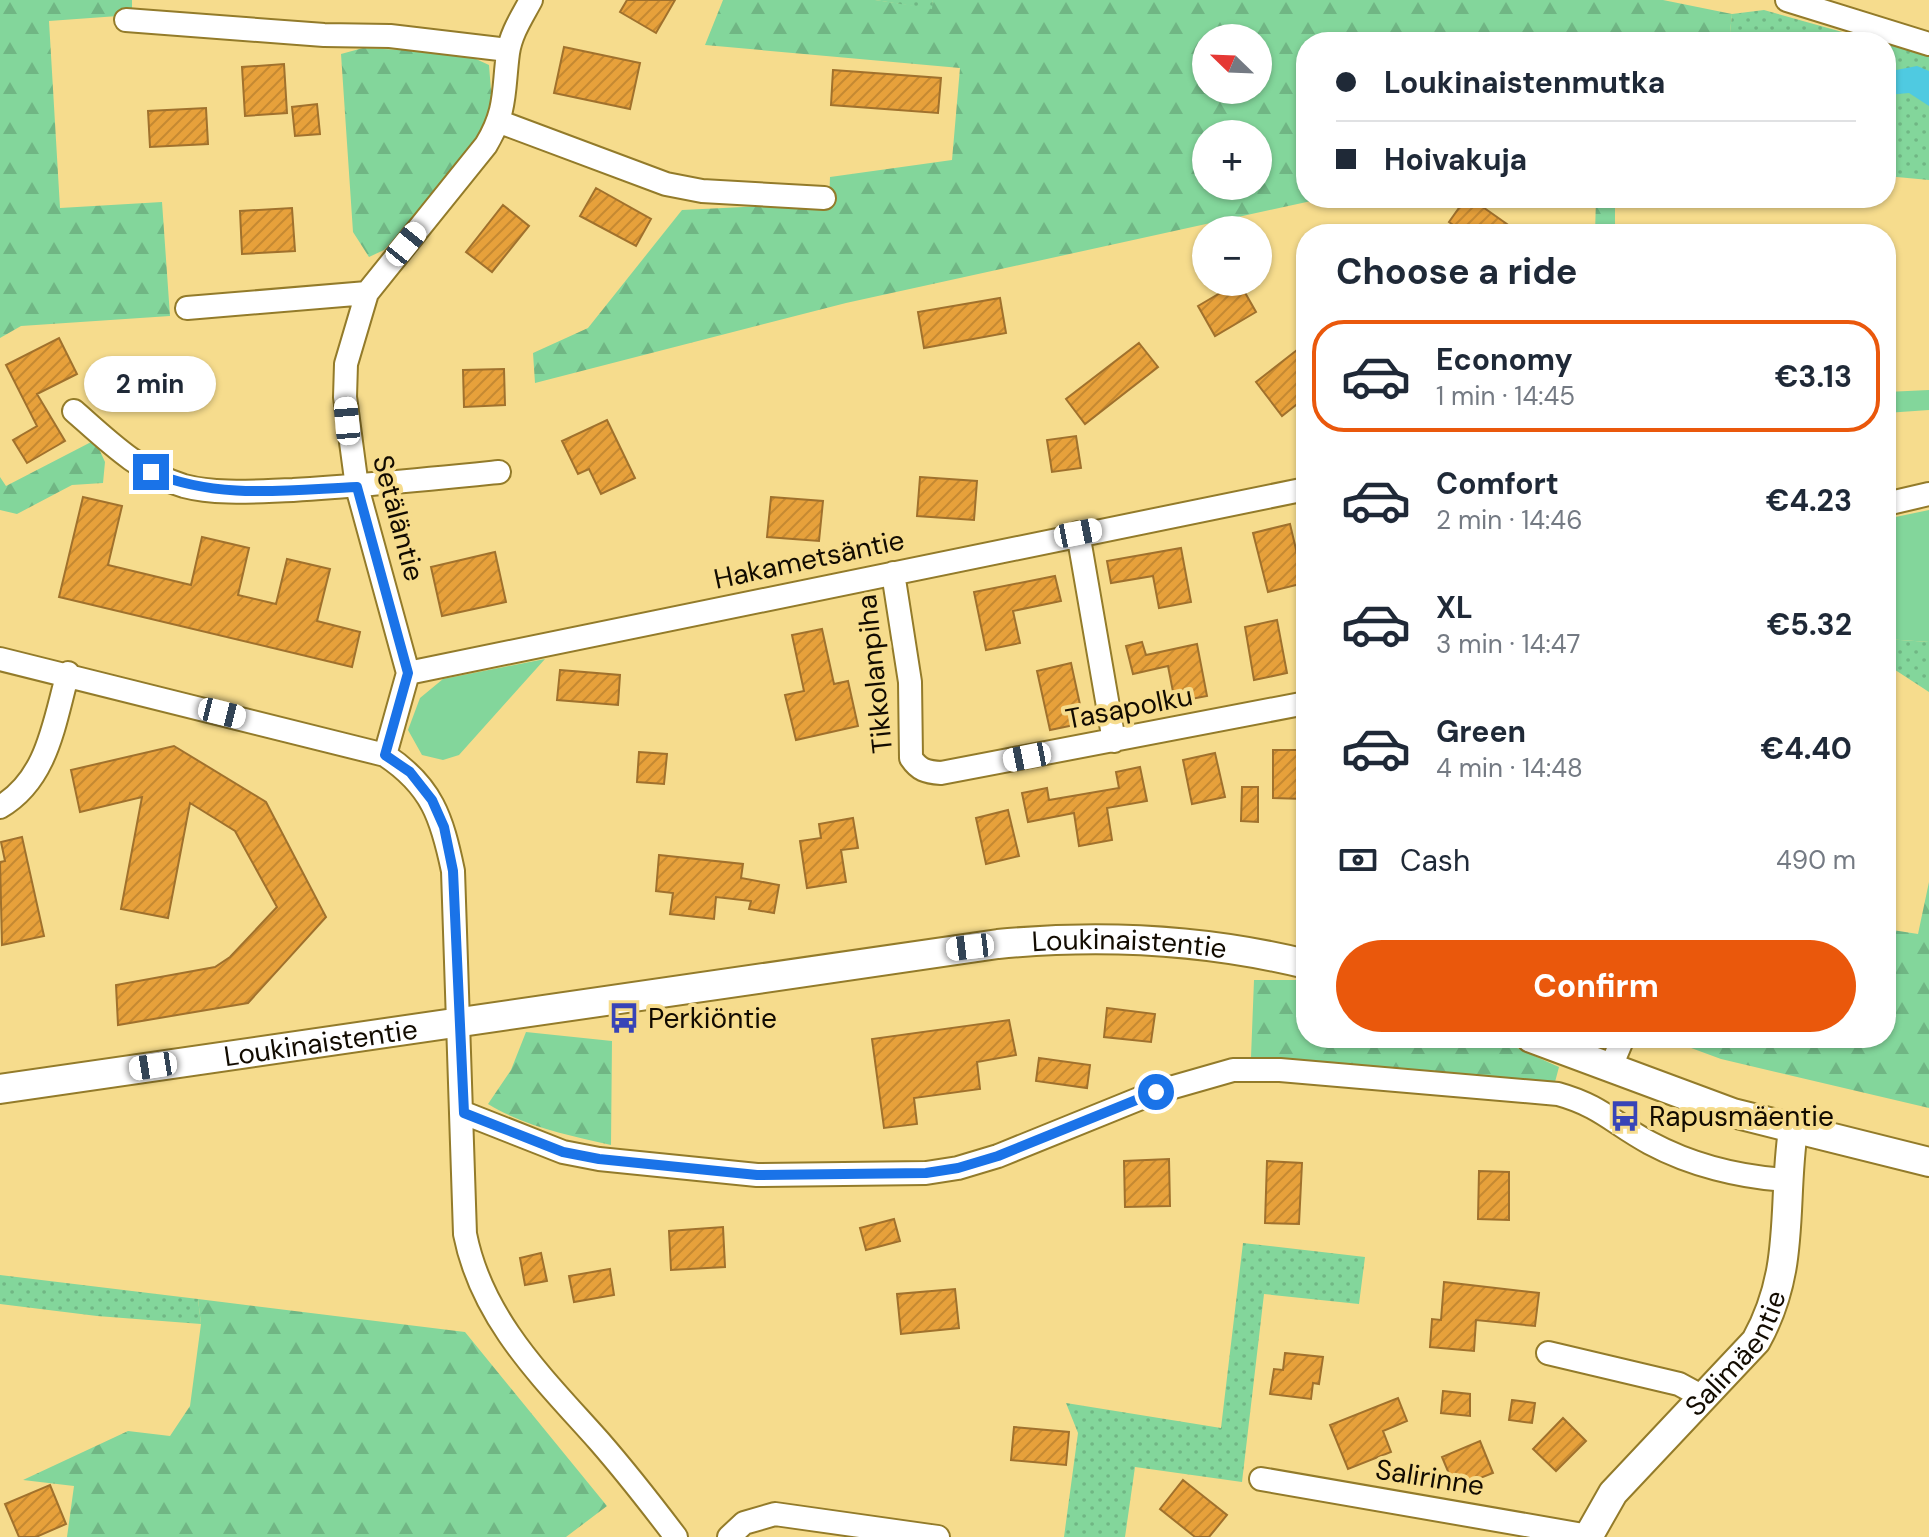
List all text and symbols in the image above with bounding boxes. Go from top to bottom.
north arrow [1192,24,1272,104]
map controls [1192,24,1272,296]
text: Loukinaistenmutka [1384,63,1665,102]
button: + [1192,120,1272,200]
text: Hoivakuja [1384,140,1527,179]
button: − [1192,216,1272,296]
car [382,218,430,270]
text: Choose a ride [1336,248,1577,295]
icon: car [1340,340,1412,412]
text: Economy [1436,340,1573,379]
callout: 2 min [85,356,217,412]
text: €3.13 [1775,357,1852,396]
text: 2 min [116,367,184,401]
text: 1 min · 14:45 [1436,379,1575,413]
car [333,396,361,446]
street label: Setäläntie [364,451,433,585]
route end [133,454,169,490]
icon: car [1340,464,1412,536]
text: Comfort [1436,464,1559,503]
text: €4.23 [1766,481,1852,520]
text: 2 min · 14:46 [1436,503,1582,537]
car [1052,517,1104,549]
street label: Hakametsäntie [710,521,908,598]
icon: car [1340,588,1412,660]
text: XL [1436,588,1473,627]
street label: Tikkolanpiha [848,593,901,755]
text: €5.32 [1767,605,1852,644]
text: 3 min · 14:47 [1436,627,1580,661]
street label: Tasapolku [1062,677,1196,738]
car [196,696,248,730]
icon: car [1340,712,1412,784]
text: Green [1436,712,1526,751]
text: €4.40 [1761,729,1852,768]
car [1001,741,1053,773]
text: 4 min · 14:48 [1436,751,1583,785]
icon: cash [1336,838,1380,882]
text: Cash [1400,841,1470,880]
text: 490 m [1776,843,1856,877]
street label: Loukinaistentie [1031,921,1229,967]
car [945,932,995,962]
button: Confirm [1336,940,1856,1032]
place label: Perkiöntie [648,1000,777,1037]
bus stop icon: Perkiöntie [607,1001,641,1035]
street label: Loukinaistentie [221,1011,420,1075]
car [127,1050,179,1082]
route start [1138,1074,1174,1110]
place label: Rapusmäentie [1649,1098,1834,1135]
bus stop icon: Rapusmäentie [1608,1099,1642,1133]
street label: Salimäentie [1677,1286,1795,1424]
street label: Salirinne [1373,1451,1487,1504]

